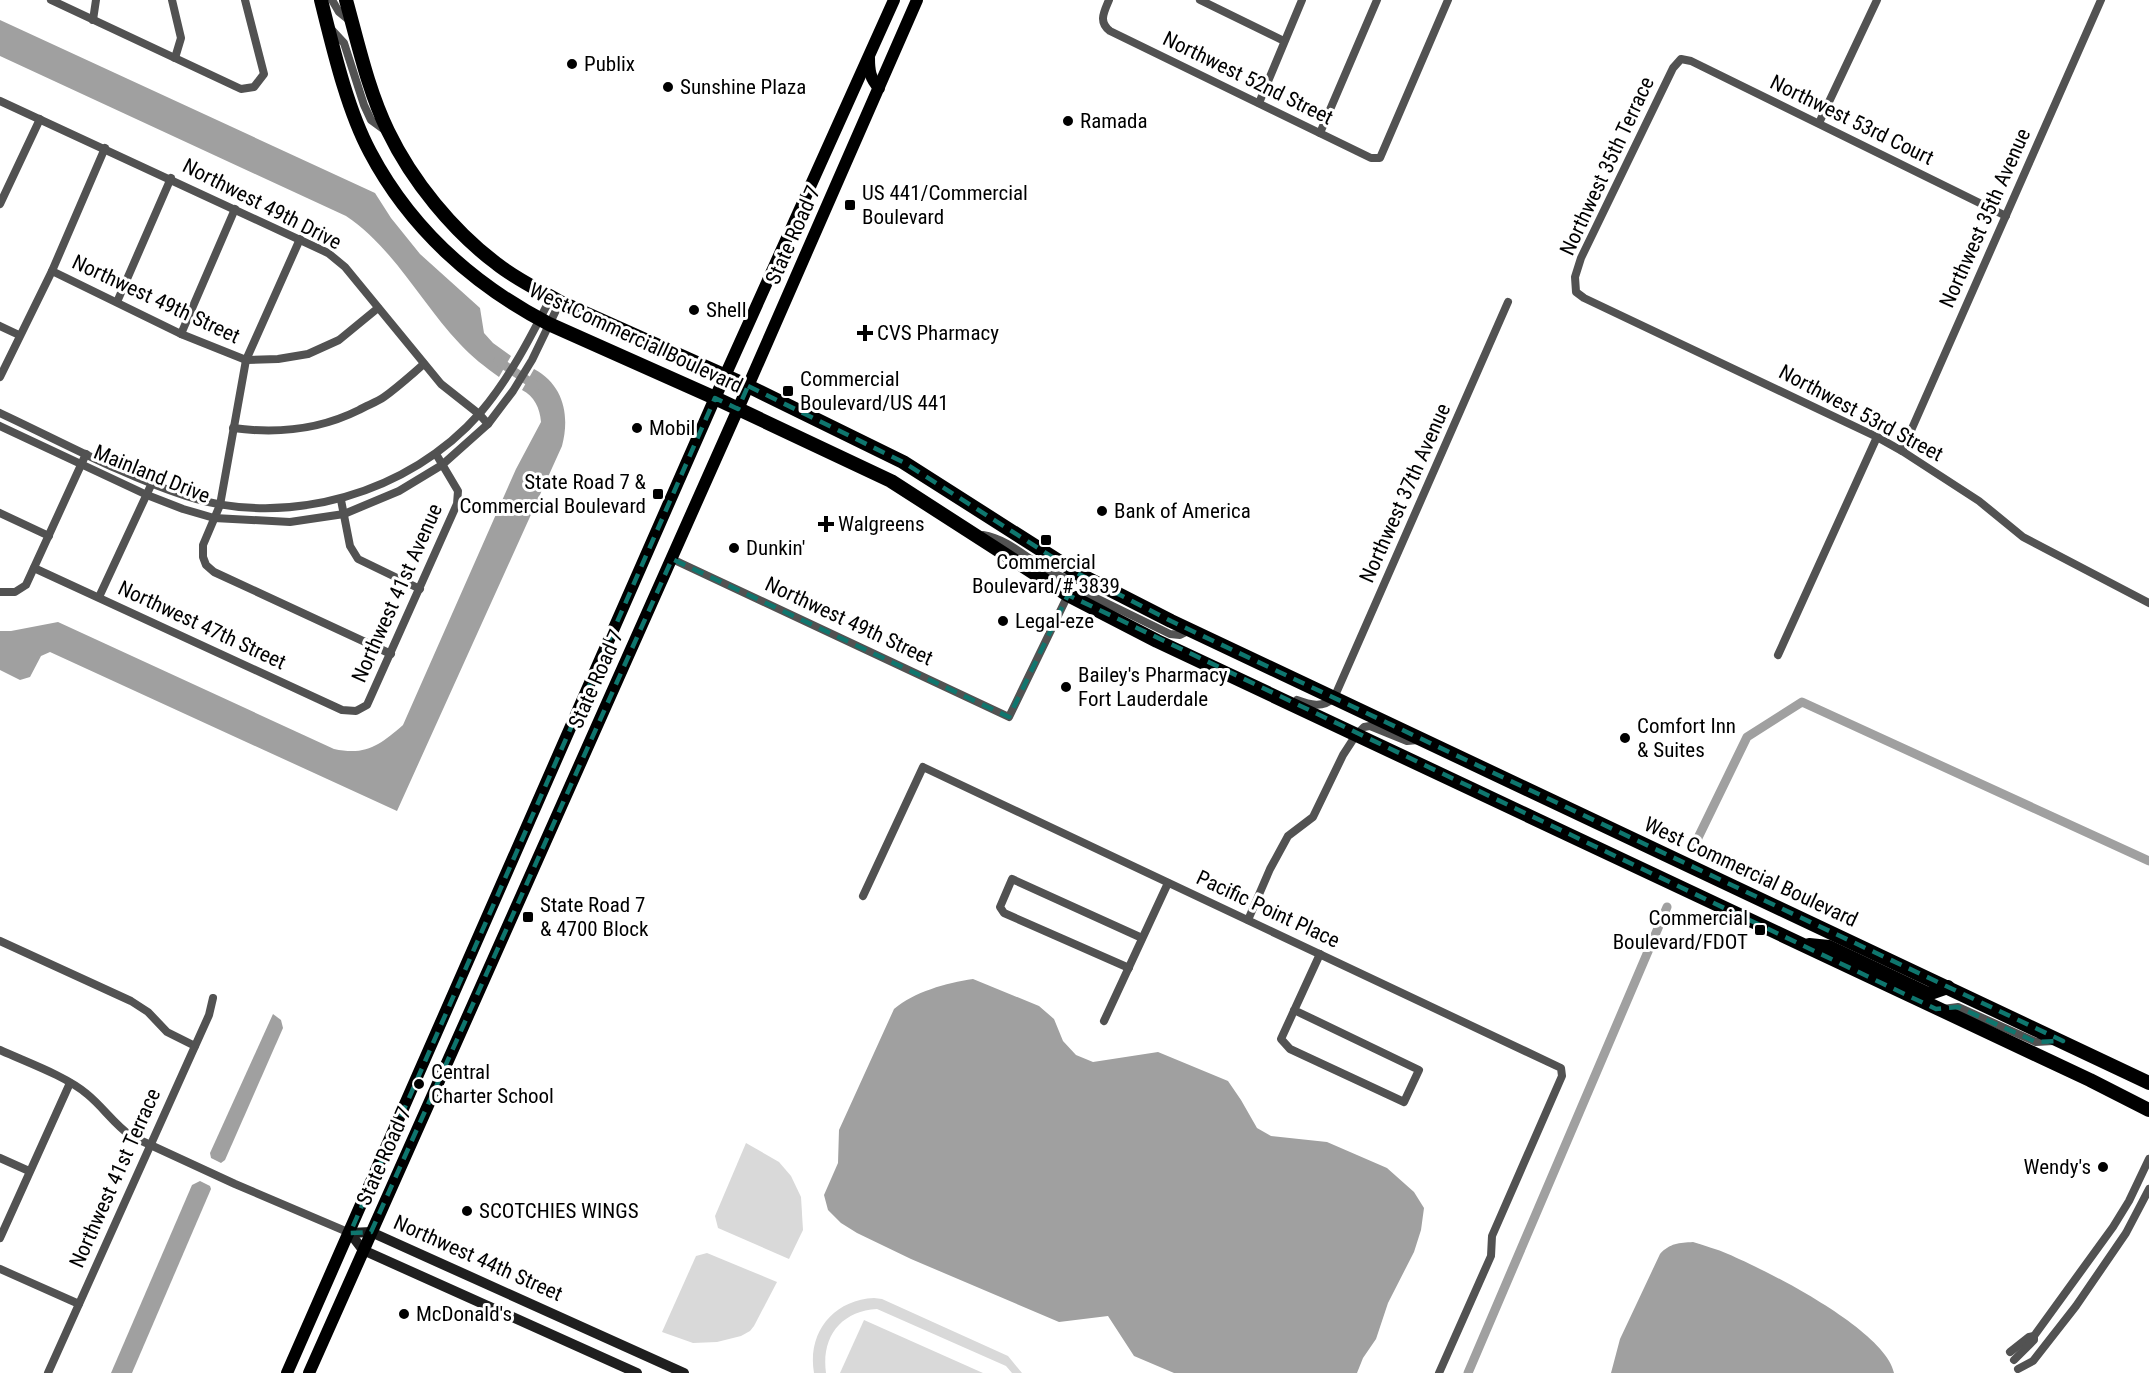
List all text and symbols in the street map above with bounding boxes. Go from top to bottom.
street label: Northwest 52nd Street [1159,26,1337,130]
place label: Publix [584,52,635,76]
marker: Publix [565,57,579,71]
street label: Northwest 53rd Court [1766,70,1938,170]
street label: Northwest 35th Terrace [1555,73,1659,259]
place label: Sunshine Plaza [680,75,806,99]
marker: Sunshine Plaza [661,80,675,94]
place label: Ramada [1080,109,1148,133]
marker: Ramada [1061,114,1075,128]
street label: Northwest 35th Avenue [1935,125,2035,311]
street label: Northwest 49th Drive [179,154,345,254]
place label: US 441/Commercial Boulevard [862,181,1028,229]
street label: State Road 7 [761,182,825,288]
marker: US 441/Commercial Boulevard [843,198,857,212]
street label: Northwest 49th Street [68,250,244,348]
street label: West Commercial Boulevard [525,278,747,398]
place label: Shell [706,298,747,322]
marker: Shell [687,303,701,317]
place label: CVS Pharmacy [877,321,999,345]
marker: CVS Pharmacy [858,326,872,340]
street label: Northwest 53rd Street [1775,360,1947,466]
place label: Commercial Boulevard/US 441 [800,367,949,415]
marker: Commercial Boulevard/US 441 [781,384,795,398]
street label: Northwest 37th Avenue [1355,400,1455,586]
place label: Mobil [649,416,695,440]
marker: Mobil [630,421,644,435]
street label: Mainland Drive [90,440,214,508]
place label: State Road 7 & Commercial Boulevard [459,470,647,518]
marker: State Road 7 & Commercial Boulevard [651,487,665,501]
place label: Bank of America [1114,499,1251,523]
street label: Northwest 41st Avenue [347,500,447,686]
marker: Bank of America [1095,504,1109,518]
place label: Walgreens [838,512,925,536]
marker: Walgreens [819,517,833,531]
marker: Commercial Boulevard/# 3839 [1039,533,1053,547]
place label: Dunkin' [746,536,805,560]
marker: Dunkin' [727,541,741,555]
place label: Commercial Boulevard/# 3839 [972,550,1120,598]
street label: Northwest 49th Street [761,572,937,670]
street label: Northwest 47th Street [114,576,290,674]
place label: Legal-eze [1015,609,1094,633]
marker: Legal-eze [996,614,1010,628]
street label: State Road 7 [564,626,628,732]
place label: Bailey's Pharmacy Fort Lauderdale [1078,663,1228,711]
marker: Bailey's Pharmacy Fort Lauderdale [1059,680,1073,694]
place label: Comfort Inn & Suites [1637,714,1736,762]
marker: Comfort Inn & Suites [1618,731,1632,745]
street label: West Commercial Boulevard [1640,812,1862,932]
street label: Pacific Point Place [1193,865,1343,953]
place label: State Road 7 & 4700 Block [540,893,649,941]
place label: Commercial Boulevard/FDOT [1613,906,1748,954]
marker: State Road 7 & 4700 Block [521,910,535,924]
marker: Commercial Boulevard/FDOT [1753,923,1767,937]
place label: Central Charter School [431,1060,554,1108]
marker: Central Charter School [412,1077,426,1091]
street label: Northwest 41st Terrace [65,1085,165,1271]
street label: State Road 7 [352,1103,416,1209]
place label: Wendy's [2024,1155,2091,1179]
marker: Wendy's [2096,1160,2110,1174]
place label: SCOTCHIES WINGS [479,1199,639,1223]
marker: SCOTCHIES WINGS [460,1204,474,1218]
street label: Northwest 44th Street [390,1210,566,1306]
place label: McDonald's [416,1302,512,1326]
marker: McDonald's [397,1307,411,1321]

